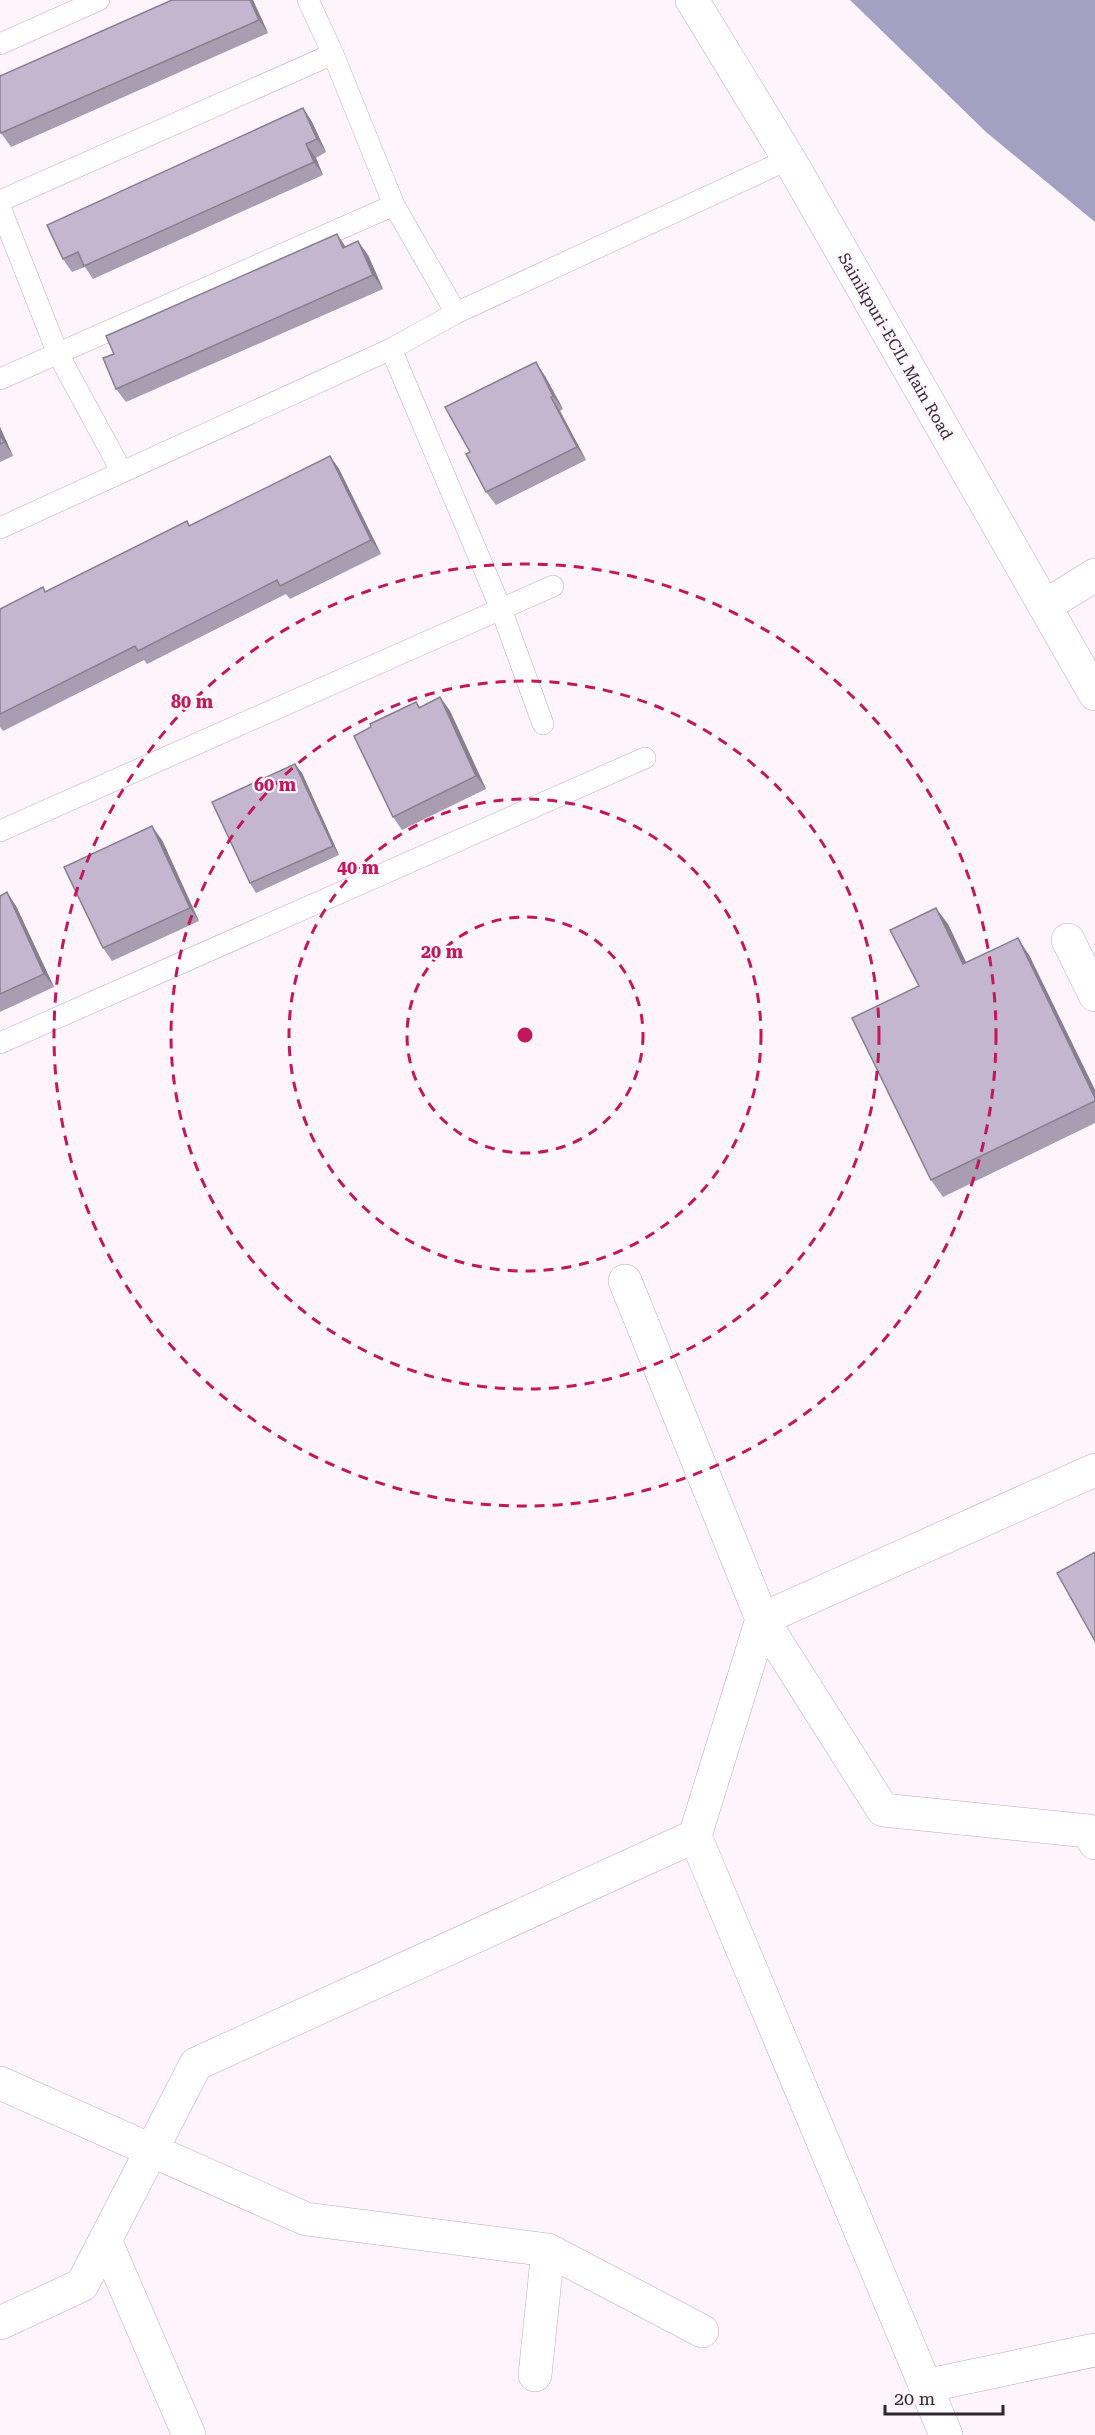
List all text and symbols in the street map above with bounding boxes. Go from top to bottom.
street label: Sainikpuri-ECIL Main Road [834,250,957,443]
text: 80 m [171,691,214,712]
text: 60 m [254,774,297,795]
text: 40 m [337,857,380,878]
text: 20 m [421,941,464,962]
centre of rings [515,1025,535,1045]
scale bar [885,2378,1004,2416]
text: 20 m [894,2388,935,2409]

